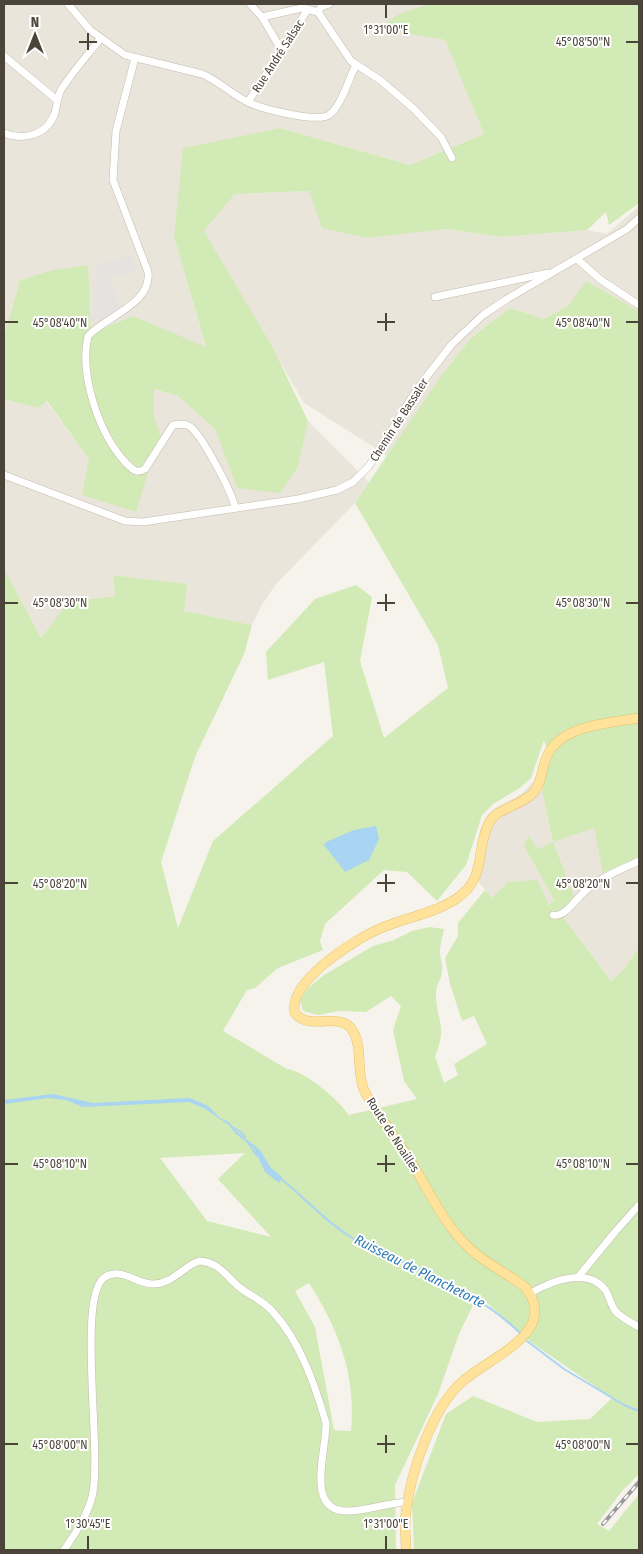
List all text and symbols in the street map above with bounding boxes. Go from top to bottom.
north arrow [10,10,60,60]
text: N [31,14,39,31]
street label: Rue André Salsac [249,17,307,95]
text: 1°31'00"E [364,23,409,37]
text: 45°08'50"N [556,35,610,49]
text: 45°08'40"N [33,316,87,330]
text: 45°08'40"N [556,316,610,330]
street label: Chemin de Bassaler [367,375,432,464]
text: 45°08'30"N [33,596,87,610]
text: 45°08'30"N [556,596,610,610]
text: 45°08'20"N [33,877,87,891]
text: 45°08'20"N [556,877,610,891]
street label: Route de Noailles [364,1095,422,1175]
text: 45°08'10"N [33,1157,87,1171]
text: 45°08'10"N [556,1157,610,1171]
water label: Ruisseau de Planchetorte [352,1231,488,1312]
text: 45°08'00"N [32,1438,88,1452]
text: 45°08'00"N [555,1438,611,1452]
text: 1°30'45"E [66,1517,111,1531]
text: 1°31'00"E [364,1517,409,1531]

